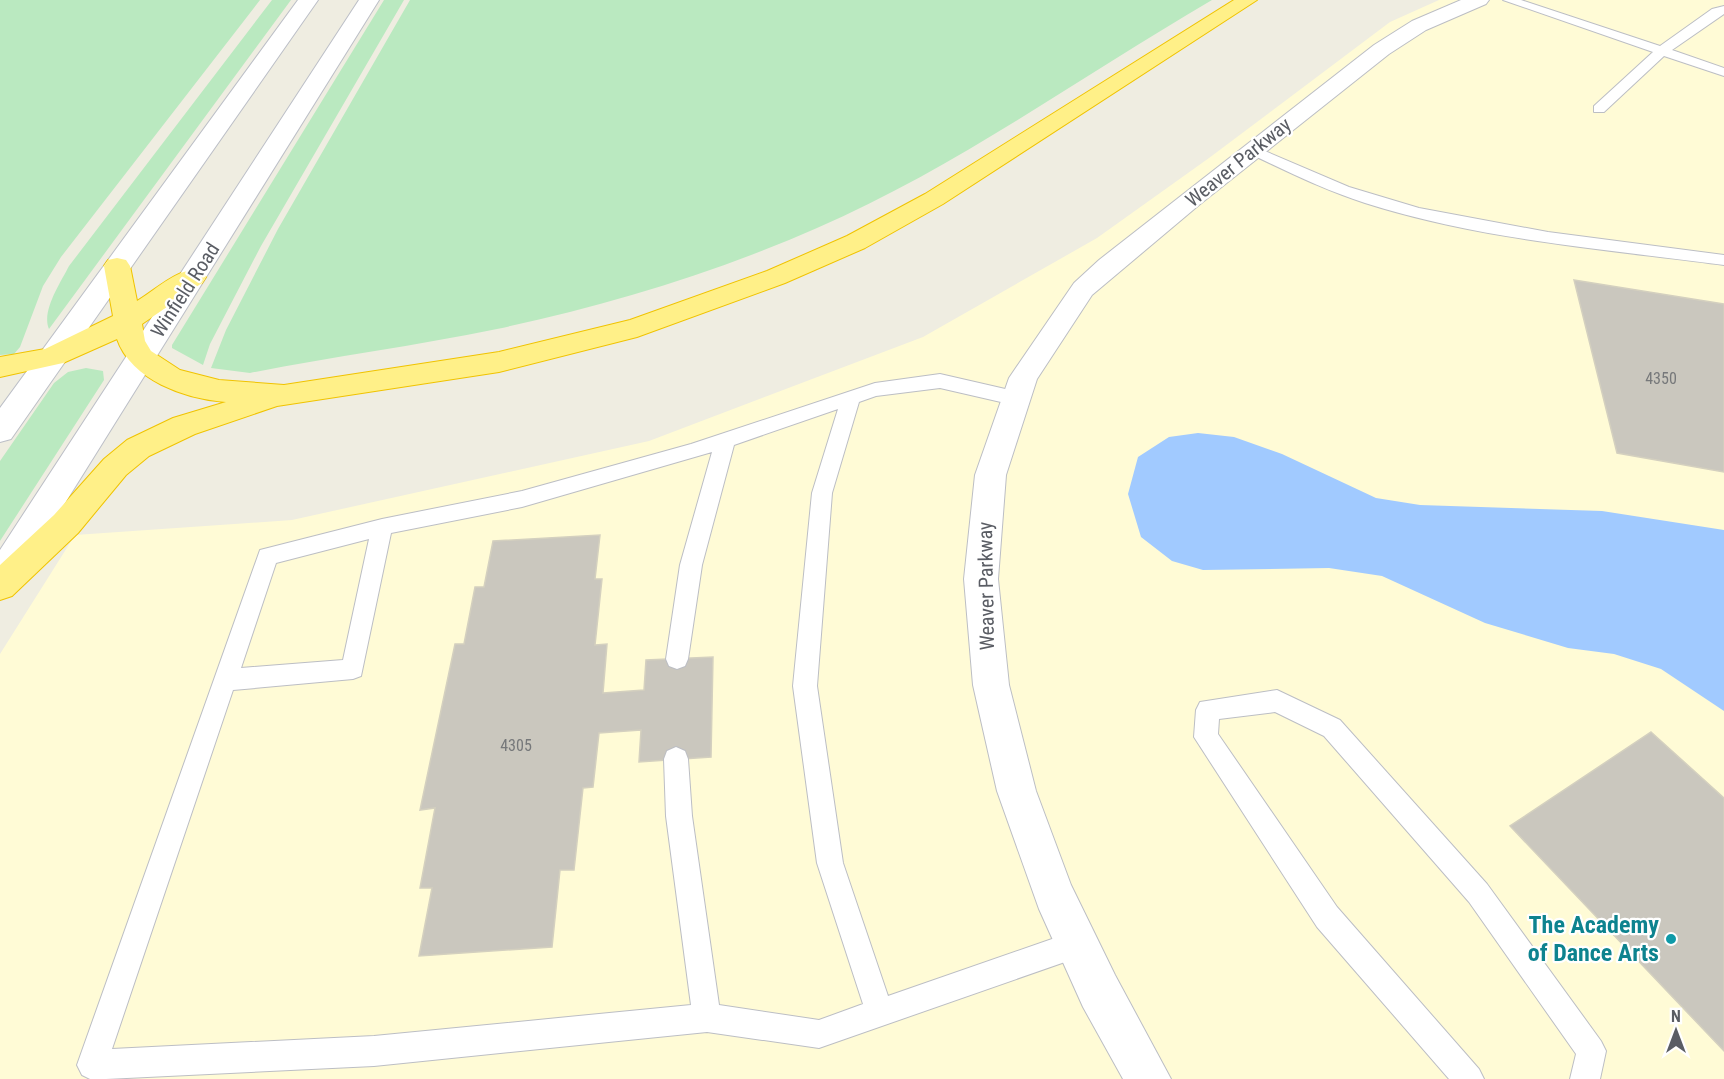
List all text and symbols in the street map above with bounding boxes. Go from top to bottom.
street label: Weaver Parkway [1180,112,1296,212]
street label: Winfield Road [146,238,224,342]
house number: 4350 [1645,369,1677,388]
street label: Weaver Parkway [973,521,999,651]
house number: 4305 [500,736,532,755]
place label: The Academy of Dance Arts [1528,911,1659,967]
marker: The Academy of Dance Arts [1664,932,1678,946]
north arrow [1646,1001,1706,1061]
text: N [1671,1007,1681,1026]

